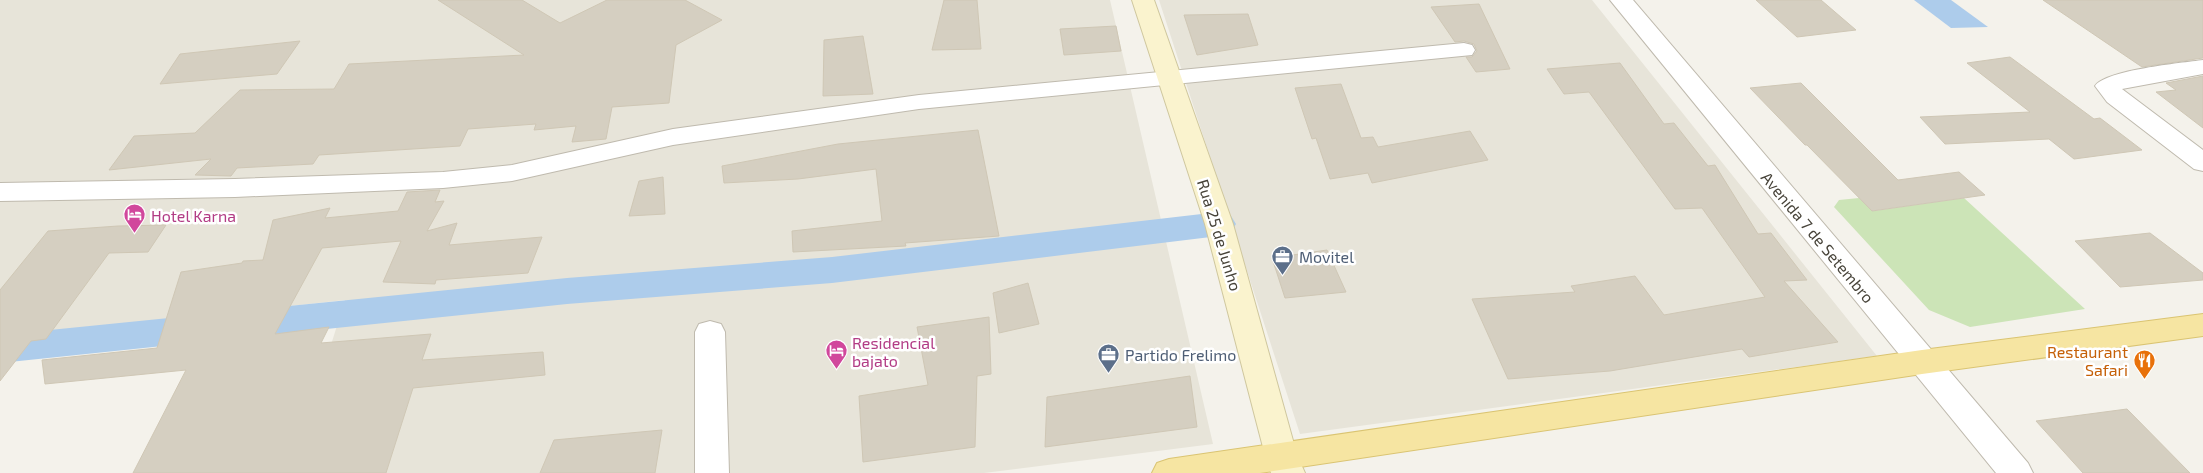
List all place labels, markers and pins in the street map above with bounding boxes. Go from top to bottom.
hotel icon: Hotel Karna [123,203,147,234]
place label: Hotel Karna [151,206,236,225]
office icon: Movitel [1271,244,1295,275]
place label: Movitel [1299,247,1354,266]
place label: Residencial bajato [852,333,935,371]
hotel icon: Residencial bajato [824,339,848,370]
office icon: Partido Frelimo [1097,342,1121,373]
place label: Restaurant Safari [2047,342,2128,379]
place label: Partido Frelimo [1125,345,1236,364]
restaurant icon: Restaurant Safari [2132,348,2156,379]

